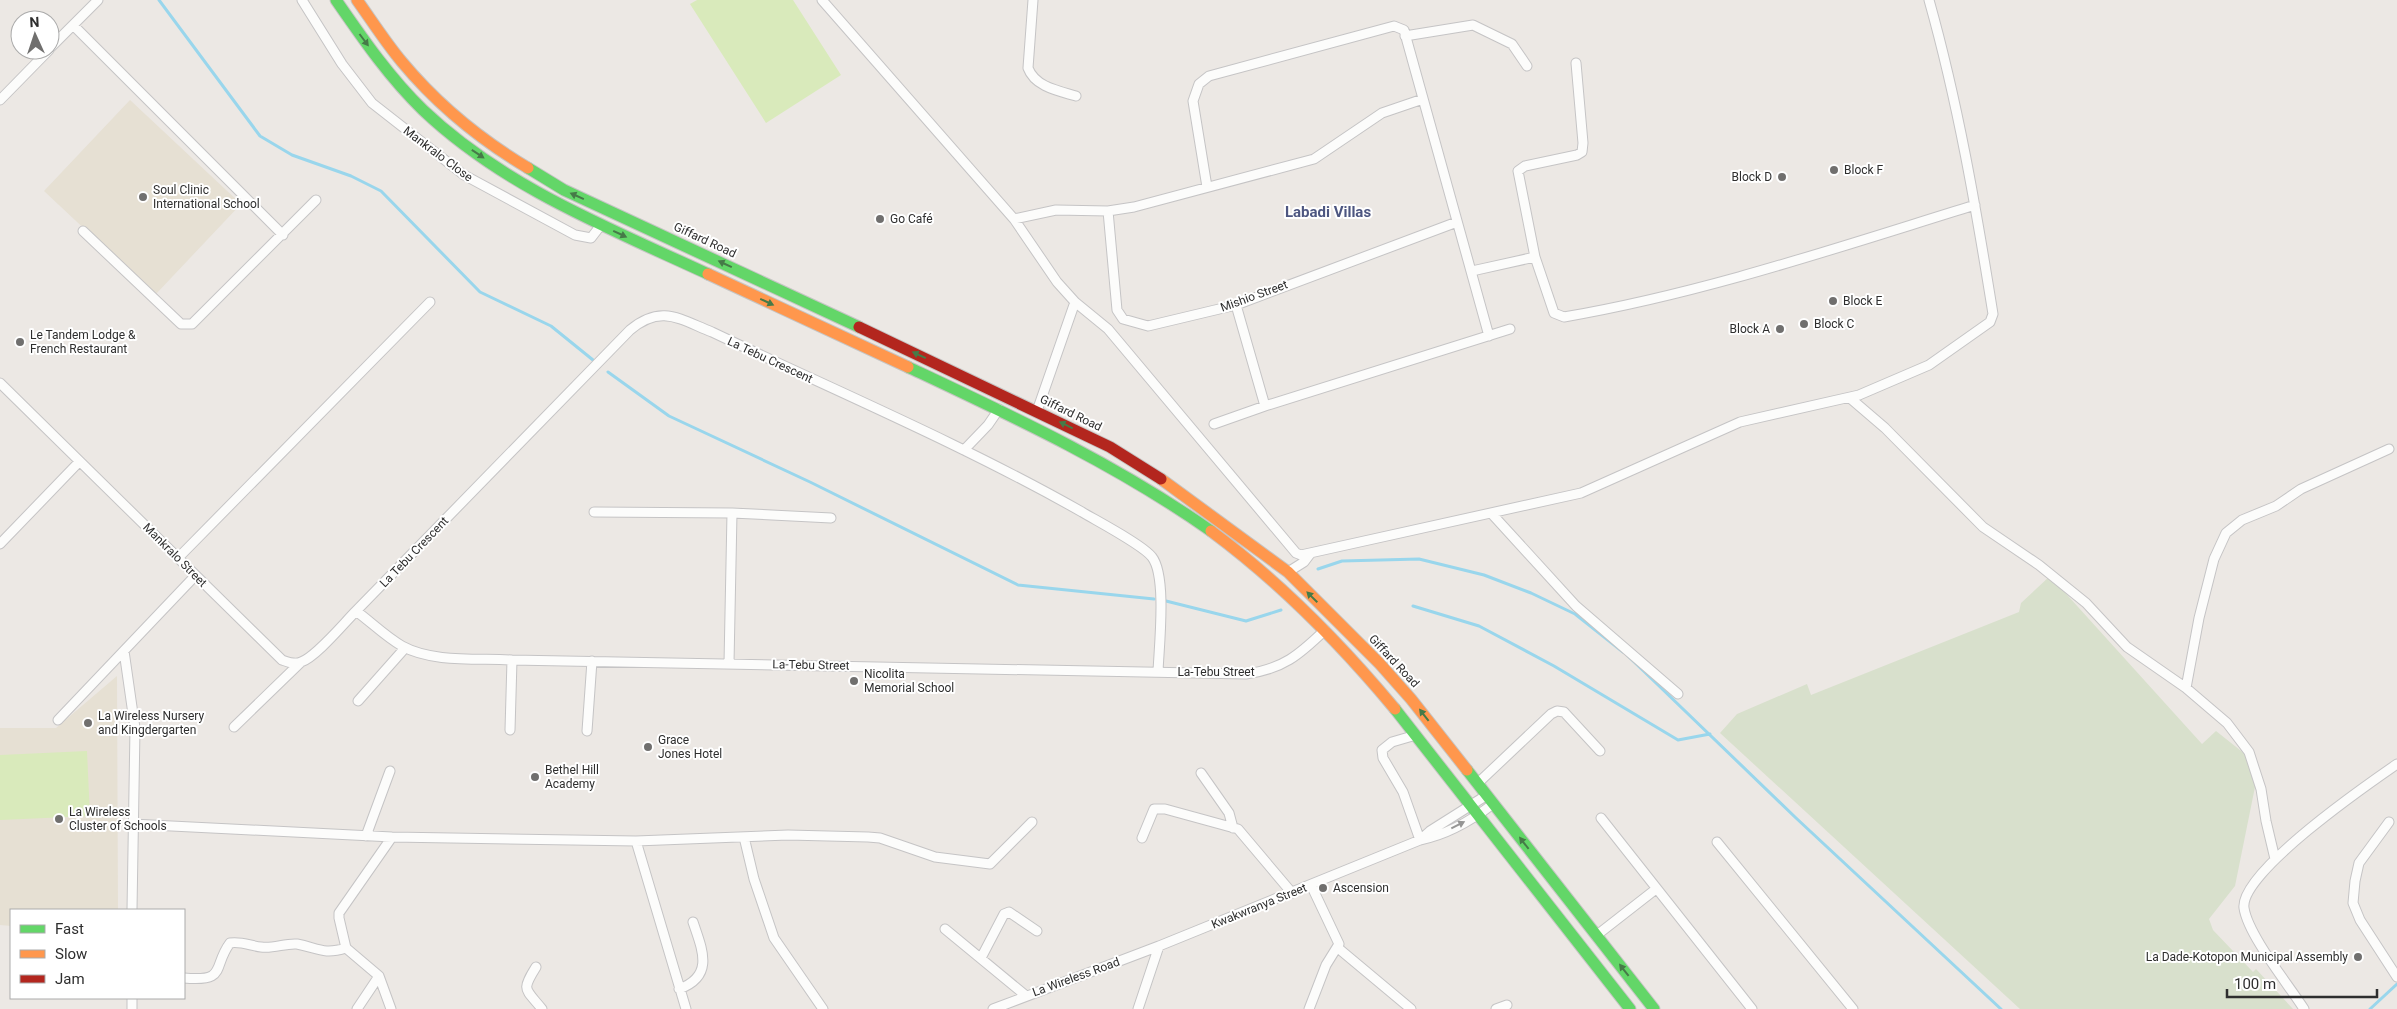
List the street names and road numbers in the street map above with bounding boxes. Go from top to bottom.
street label: Mankralo Close [401,123,475,185]
street label: Giffard Road [672,219,738,261]
street label: Mishio Street [1218,277,1290,315]
street label: La Tebu Crescent [725,334,815,386]
street label: Giffard Road [1038,392,1104,434]
street label: La Tebu Crescent [377,514,451,590]
street label: Mankralo Street [140,520,210,590]
street label: Giffard Road [1366,632,1422,690]
street label: La-Tebu Street [772,657,850,673]
street label: La-Tebu Street [1177,665,1255,679]
street label: Kwakwranya Street [1209,880,1309,932]
street label: La Wireless Road [1030,955,1122,999]

